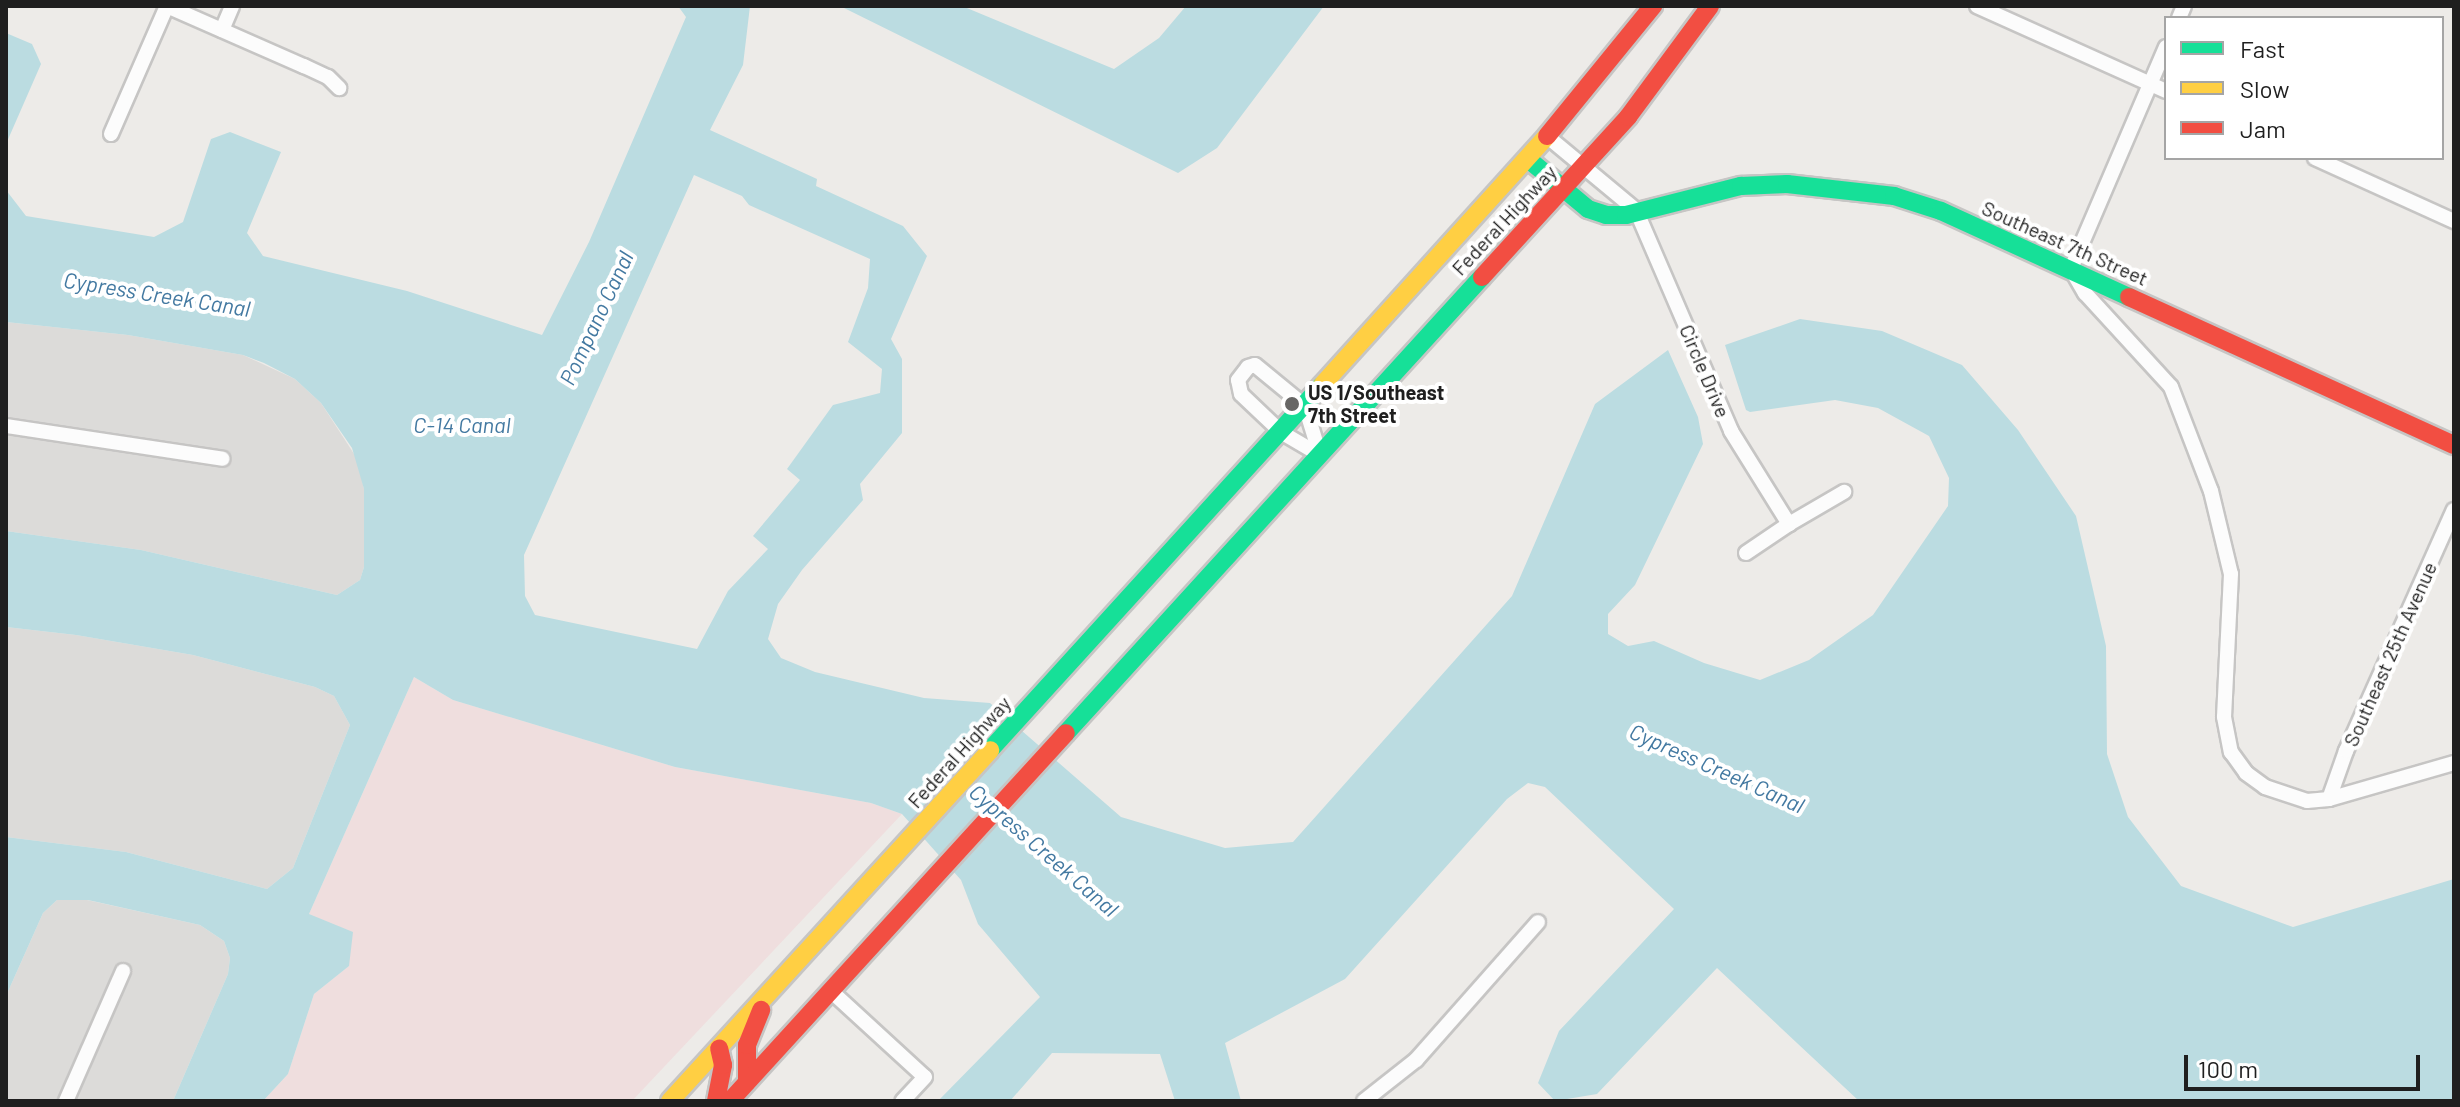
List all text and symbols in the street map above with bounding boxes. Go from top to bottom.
legend [2164,16,2444,160]
text: Fast [2240,34,2285,63]
text: Slow [2240,74,2289,103]
text: Jam [2240,114,2286,143]
street label: Federal Highway [1447,160,1561,280]
street label: Southeast 7th Street [1978,196,2152,290]
water label: Pompano Canal [553,247,639,389]
water label: Cypress Creek Canal [62,266,252,322]
street label: Circle Drive [1675,321,1735,421]
place label: US 1/Southeast 7th Street [1308,380,1444,427]
marker: US 1/Southeast 7th Street [1283,395,1301,413]
water label: C-14 Canal [413,412,511,438]
street label: Southeast 25th Avenue [2338,558,2442,750]
street label: Federal Highway [903,691,1015,813]
water label: Cypress Creek Canal [1625,718,1809,818]
water label: Cypress Creek Canal [964,778,1124,922]
scale bar [2188,1039,2424,1089]
text: 100 m [2198,1054,2258,1083]

